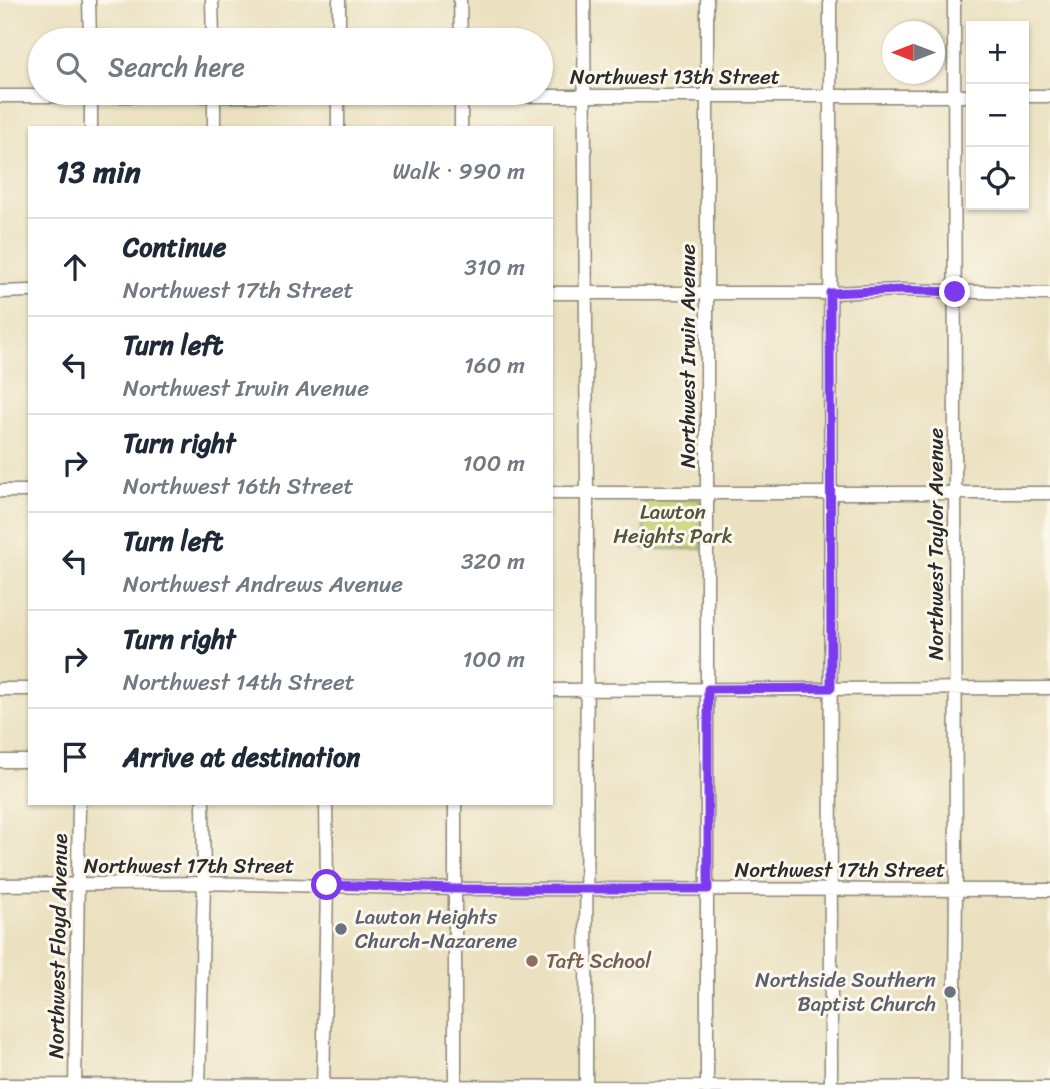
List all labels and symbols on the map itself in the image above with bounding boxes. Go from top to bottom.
north arrow [882,21,945,84]
street label: Northwest 13th Street [570,58,780,96]
street label: Northwest Irwin Avenue [669,244,707,468]
route end [939,276,970,307]
street label: Northwest Taylor Avenue [917,428,955,660]
park label: Lawton Heights Park [613,493,733,555]
street label: Northwest Floyd Avenue [37,833,79,1059]
street label: Northwest 17th Street [84,847,294,885]
street label: Northwest 17th Street [735,851,945,889]
route start [311,869,342,900]
place label: Lawton Heights Church-Nazarene [355,898,518,960]
marker: Lawton Heights Church-Nazarene [333,921,349,937]
place label: Taft School [546,942,652,980]
marker: Taft School [524,953,540,969]
place label: Northside Southern Baptist Church [755,961,936,1023]
marker: Northside Southern Baptist Church [942,984,958,1000]

